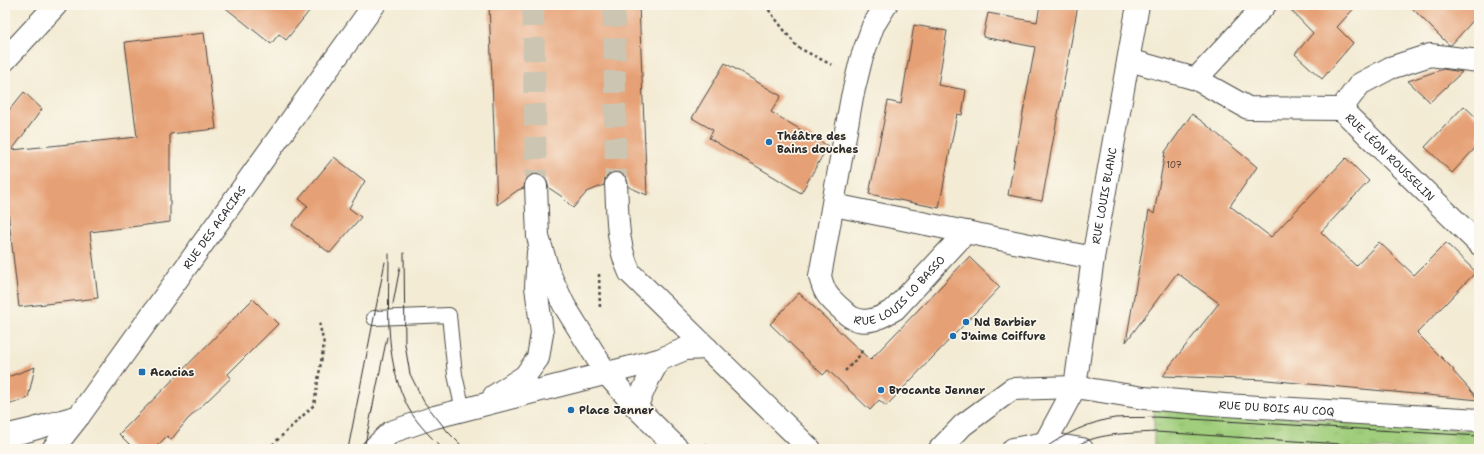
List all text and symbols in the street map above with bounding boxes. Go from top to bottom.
street label: RUE LÉON ROUSSELIN [1342,110,1438,205]
place label: Théâtre des Bains douches [777,129,858,157]
marker: Théâtre des Bains douches [764,137,774,147]
street label: RUE LOUIS BLANC [1089,146,1121,245]
house number: 107 [1166,159,1182,171]
street label: RUE DES ACACIAS [180,183,250,272]
street label: RUE LOUIS LO BASSO [852,253,949,329]
place label: Nd Barbier [974,315,1037,330]
marker: Nd Barbier [961,317,971,327]
place label: J'aime Coiffure [961,329,1046,344]
marker: J'aime Coiffure [948,331,958,341]
place label: Acacias [150,365,194,380]
marker: Acacias [137,367,147,377]
place label: Brocante Jenner [889,383,985,398]
marker: Brocante Jenner [876,385,886,395]
street label: RUE DU BOIS AU COQ [1218,397,1335,419]
place label: Place Jenner [579,403,654,418]
marker: Place Jenner [566,405,576,415]

